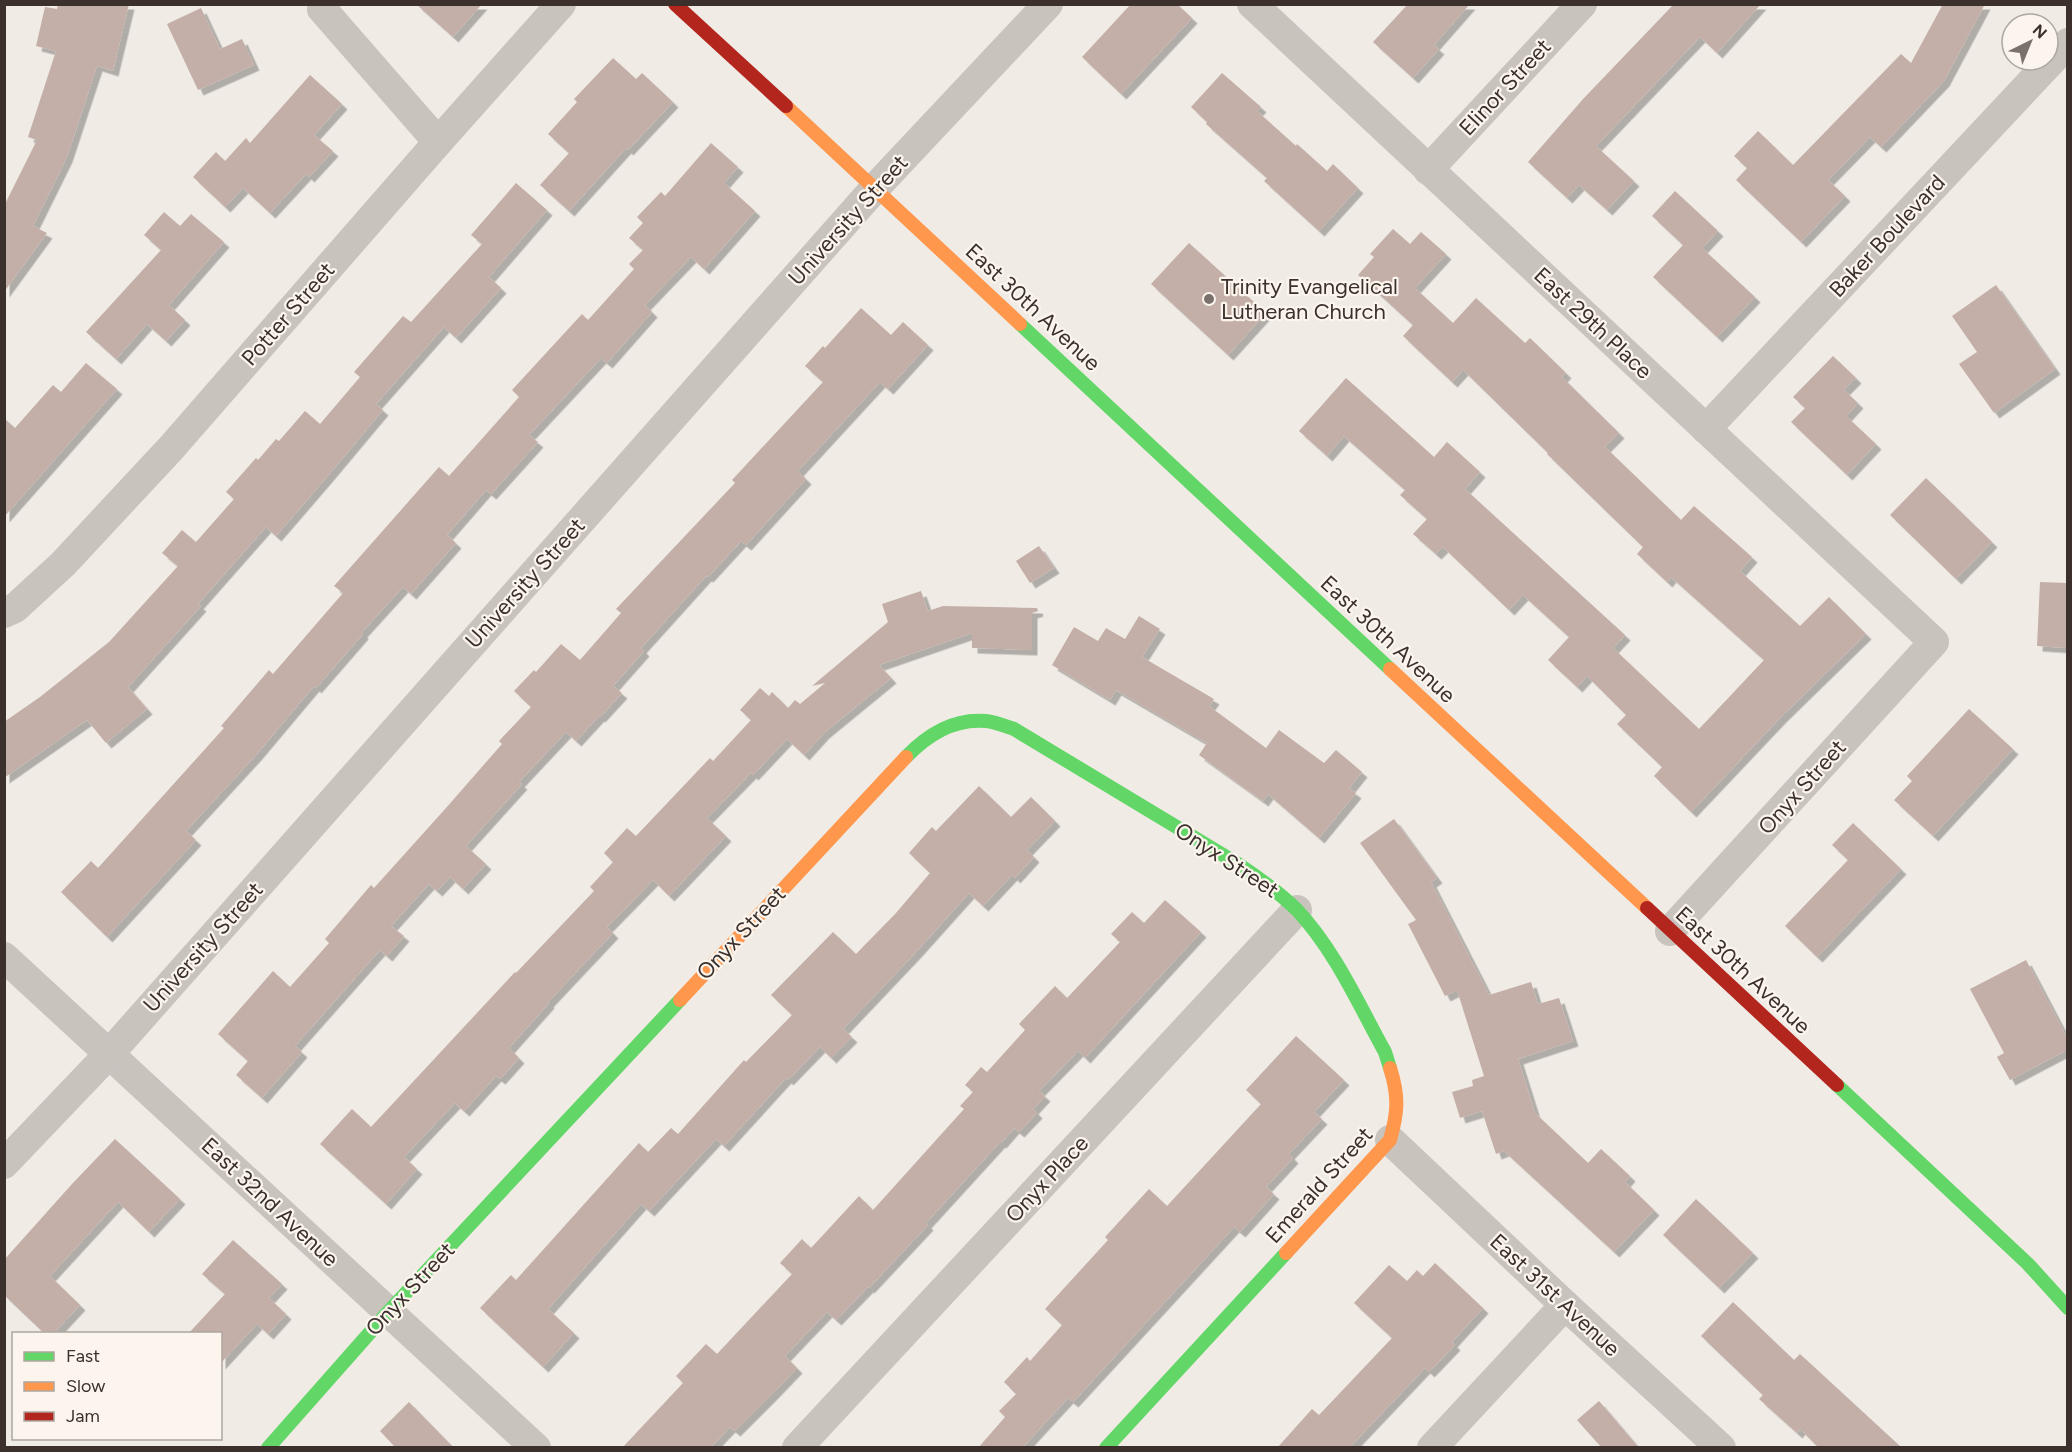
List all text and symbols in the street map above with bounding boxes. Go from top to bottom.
north arrow [2000,12,2060,72]
text: N [2029,20,2051,43]
street label: Elinor Street [1453,33,1557,141]
street label: University Street [782,149,914,291]
street label: Baker Boulevard [1823,169,1951,303]
street label: East 30th Avenue [960,238,1106,376]
street label: Potter Street [236,257,340,371]
street label: East 29th Place [1528,261,1658,385]
place label: Trinity Evangelical Lutheran Church [1221,273,1398,325]
marker: Trinity Evangelical Lutheran Church [1202,292,1216,306]
street label: University Street [459,512,591,654]
street label: East 30th Avenue [1315,570,1461,708]
street label: Onyx Street [1752,734,1852,840]
street label: Onyx Street [1170,816,1284,904]
street label: University Street [137,876,269,1018]
street label: Onyx Street [691,881,791,985]
street label: East 30th Avenue [1670,901,1816,1039]
street label: Emerald Street [1260,1121,1378,1249]
street label: Onyx Place [1000,1130,1094,1228]
street label: East 32nd Avenue [196,1132,344,1272]
street label: East 31st Avenue [1484,1228,1626,1362]
street label: Onyx Street [360,1237,460,1341]
legend [12,1332,222,1440]
text: Fast [66,1345,100,1367]
text: Slow [66,1375,105,1397]
text: Jam [66,1405,100,1427]

